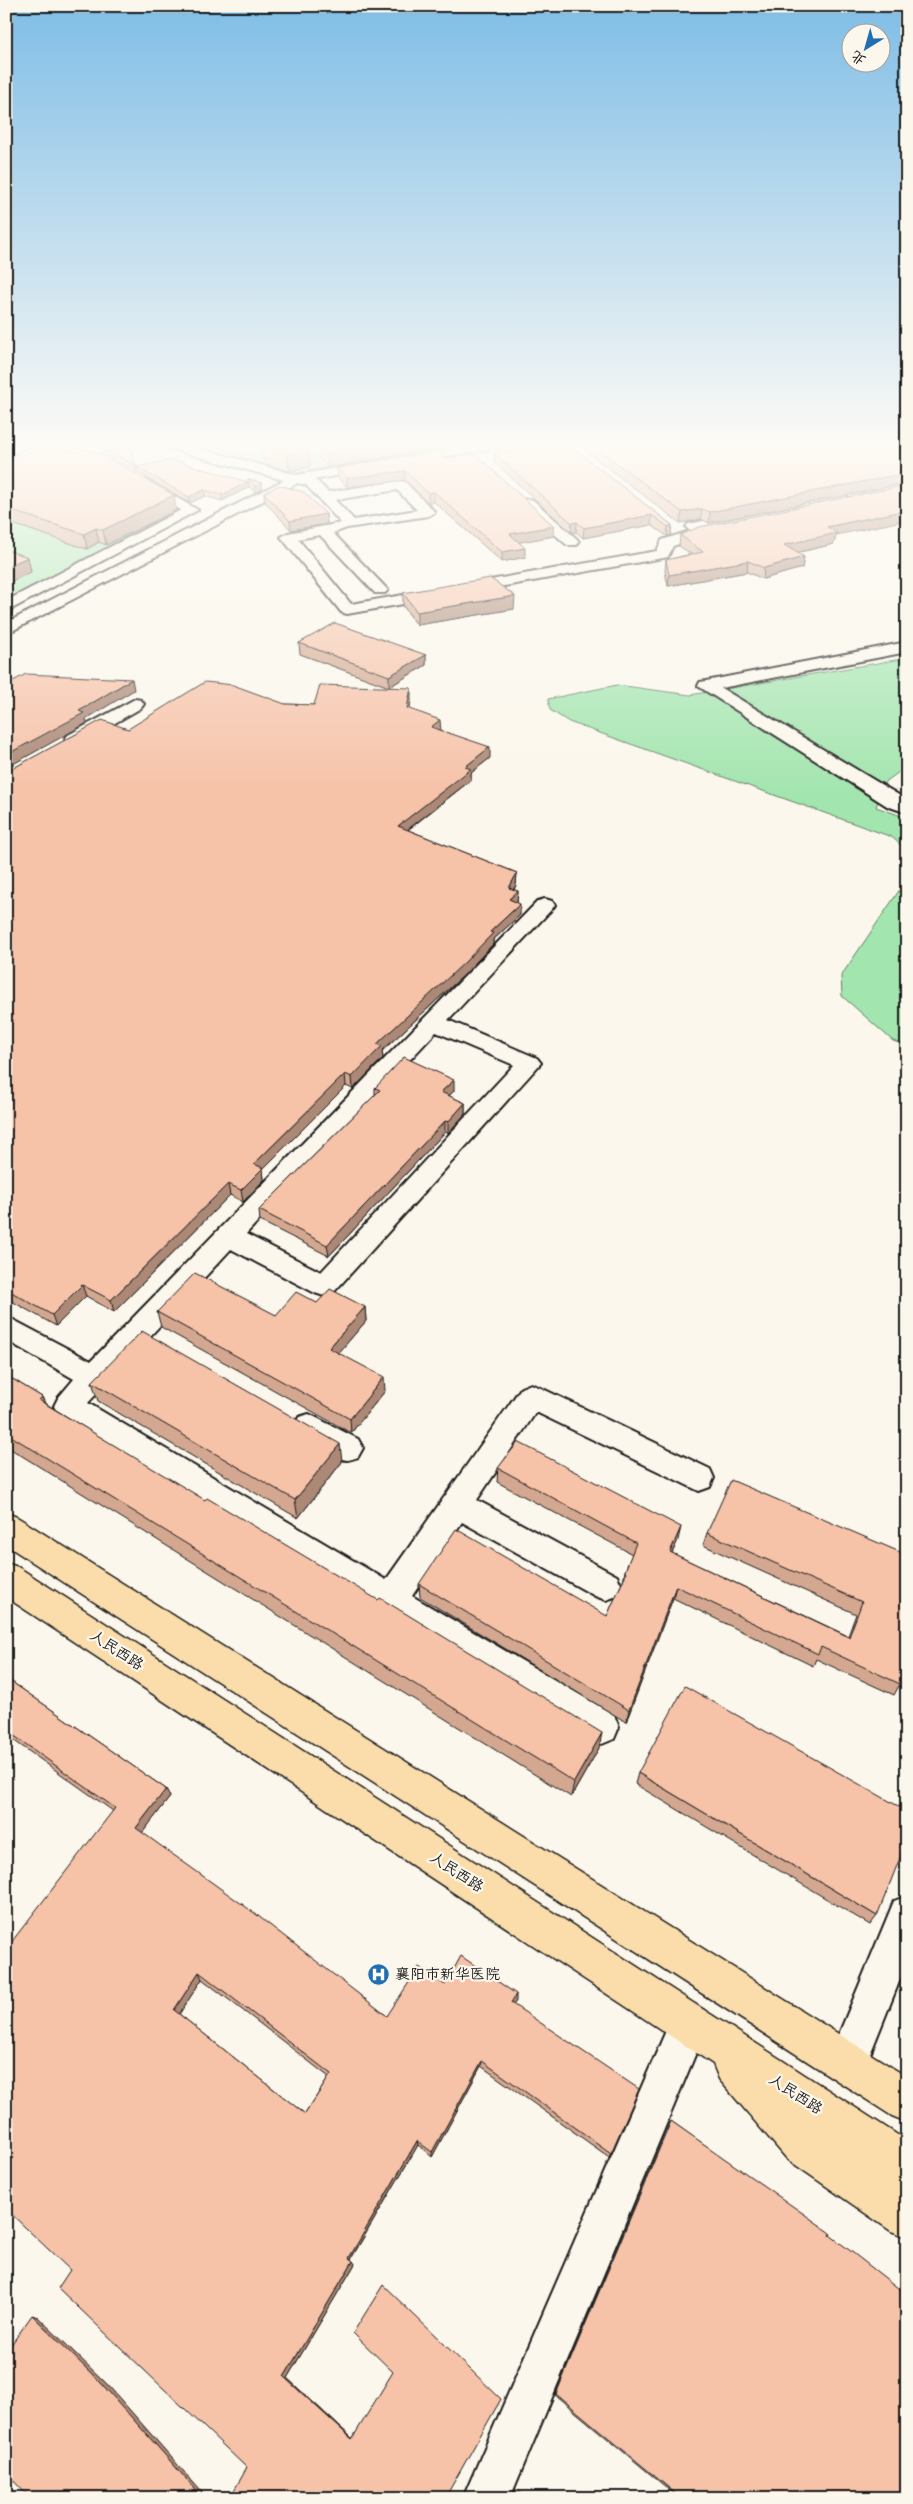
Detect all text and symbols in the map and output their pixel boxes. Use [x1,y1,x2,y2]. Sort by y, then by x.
north arrow [840,22,890,72]
text: 北 [847,47,869,70]
street label: 人民西路 [86,1625,148,1675]
street label: 人民西路 [426,1847,488,1897]
hospital icon: 襄阳市新华医院 [367,1962,391,1986]
place label: 襄阳市新华医院 [395,1964,500,1984]
street label: 人民西路 [765,2069,827,2119]

